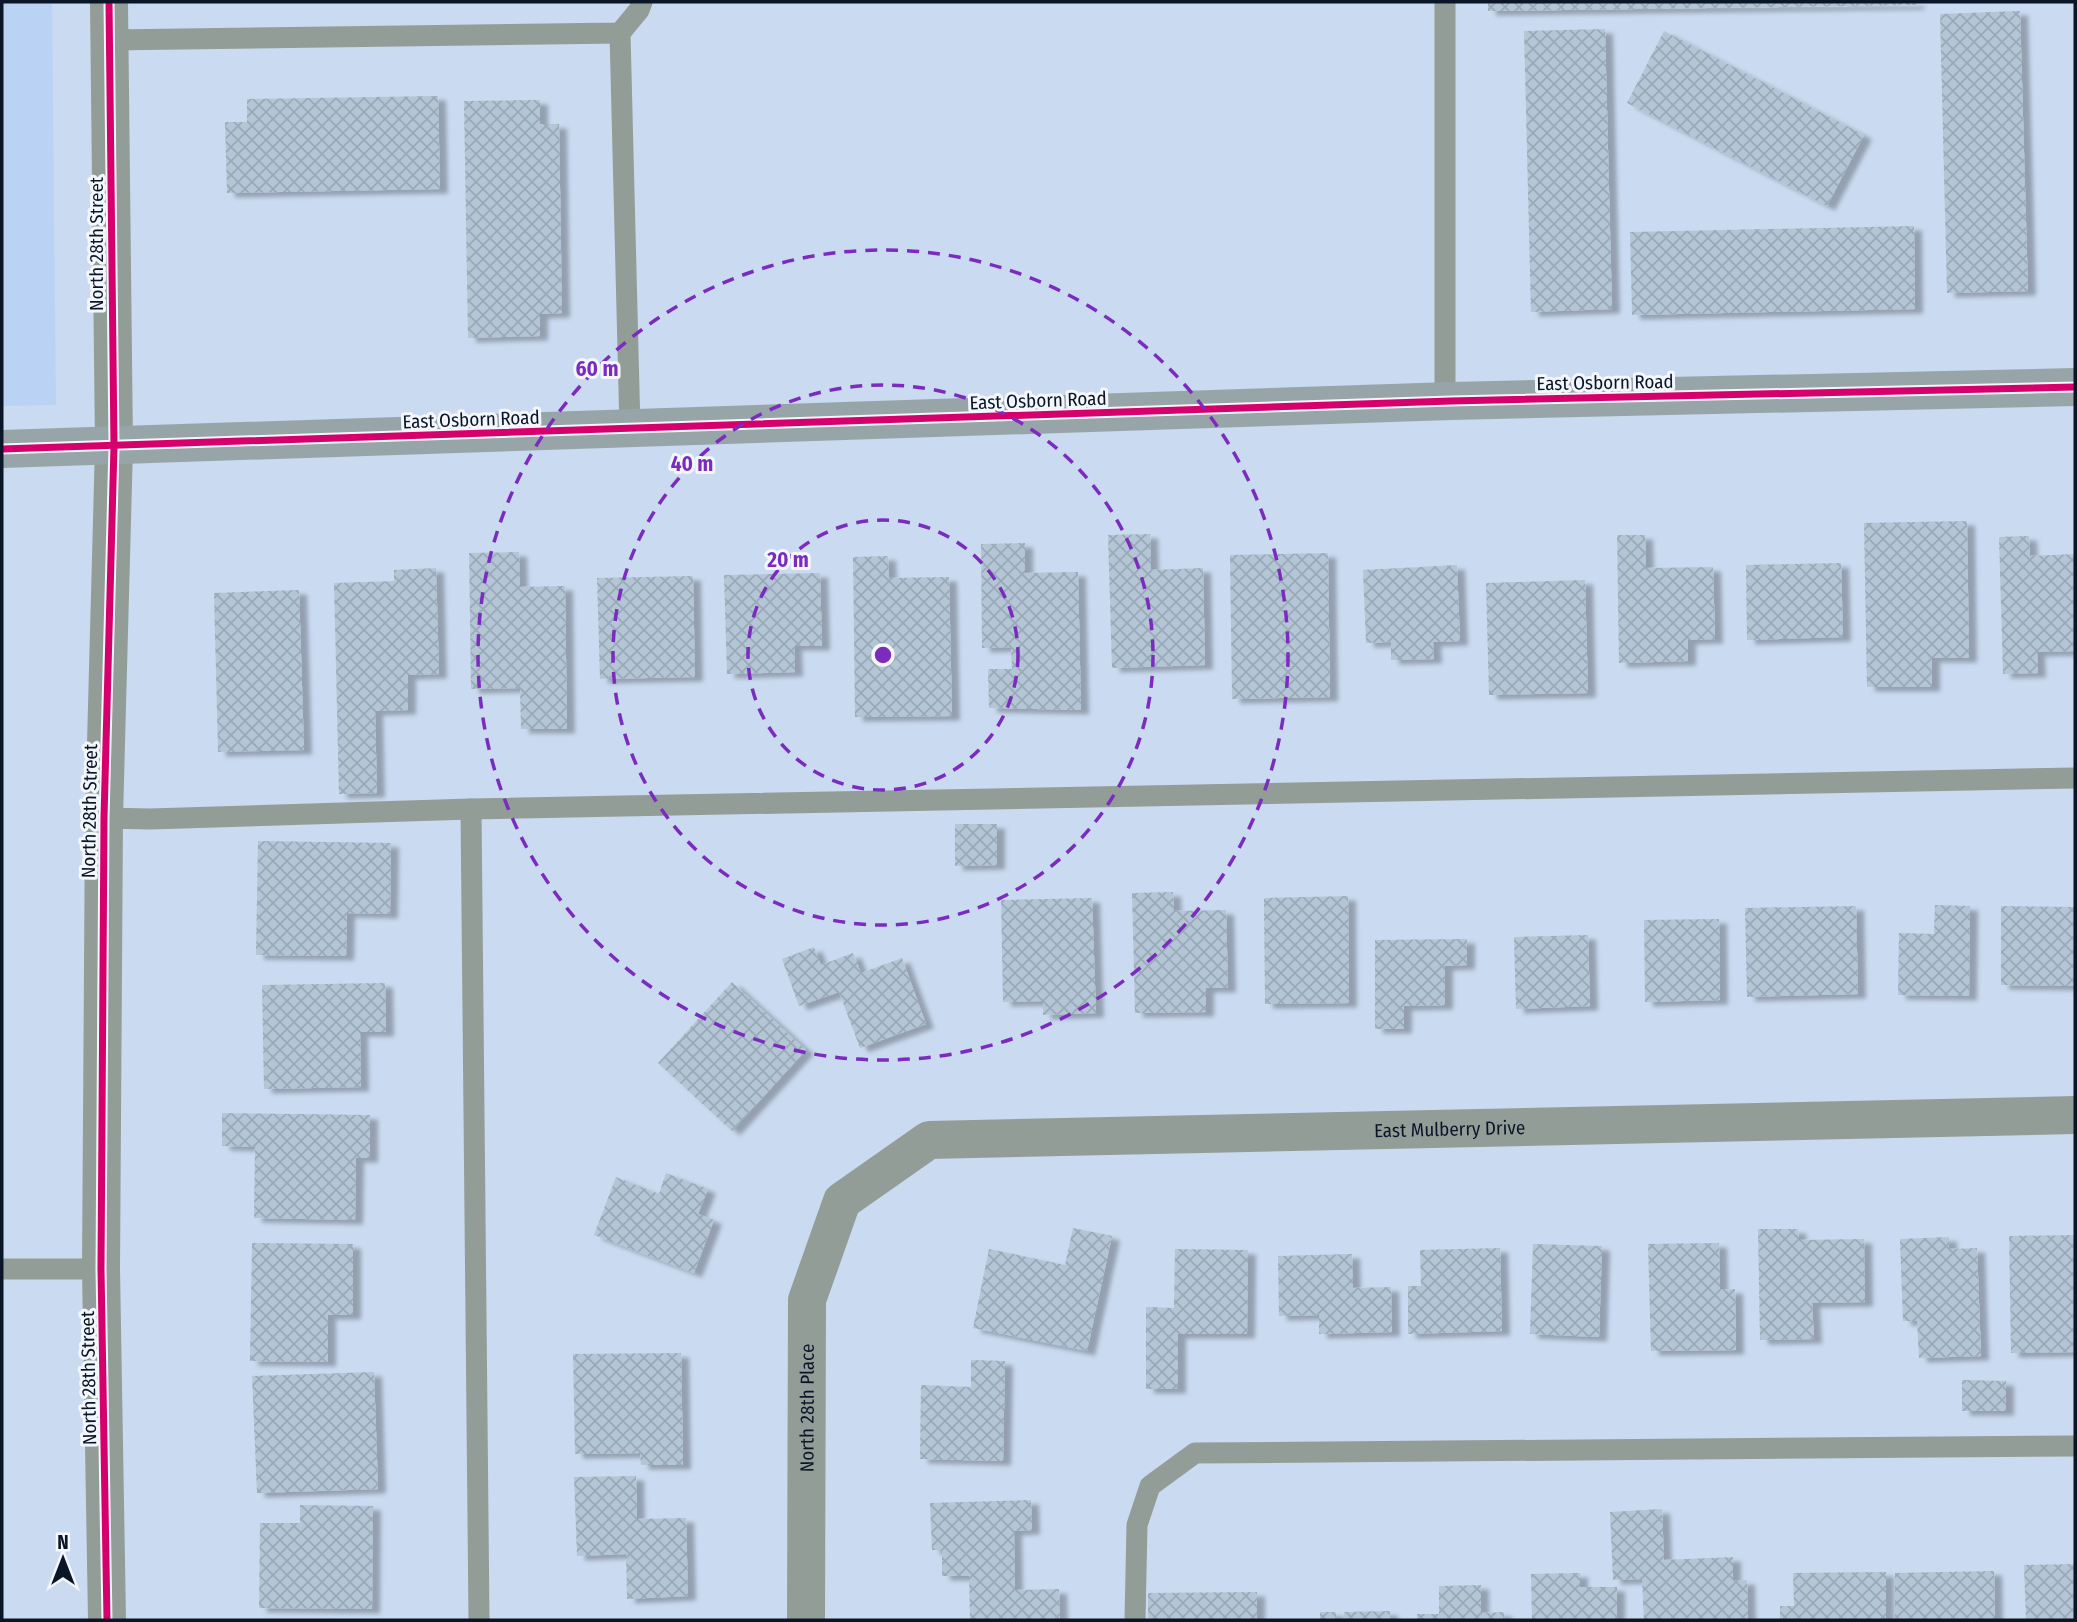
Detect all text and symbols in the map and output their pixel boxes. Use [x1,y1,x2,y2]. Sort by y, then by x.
street label: North 28th Street [85,176,108,311]
text: 60 m [576,356,618,382]
street label: East Osborn Road [1536,370,1674,395]
street label: East Osborn Road [969,387,1107,414]
street label: East Osborn Road [402,406,540,433]
text: 40 m [671,451,713,477]
text: 20 m [766,547,809,573]
centre of rings [871,643,895,667]
street label: North 28th Street [77,743,102,878]
street label: East Mulberry Drive [1374,1116,1525,1142]
street label: North 28th Street [76,1310,101,1445]
street label: North 28th Place [795,1344,819,1472]
north arrow [28,1524,98,1594]
text: N [57,1531,69,1554]

